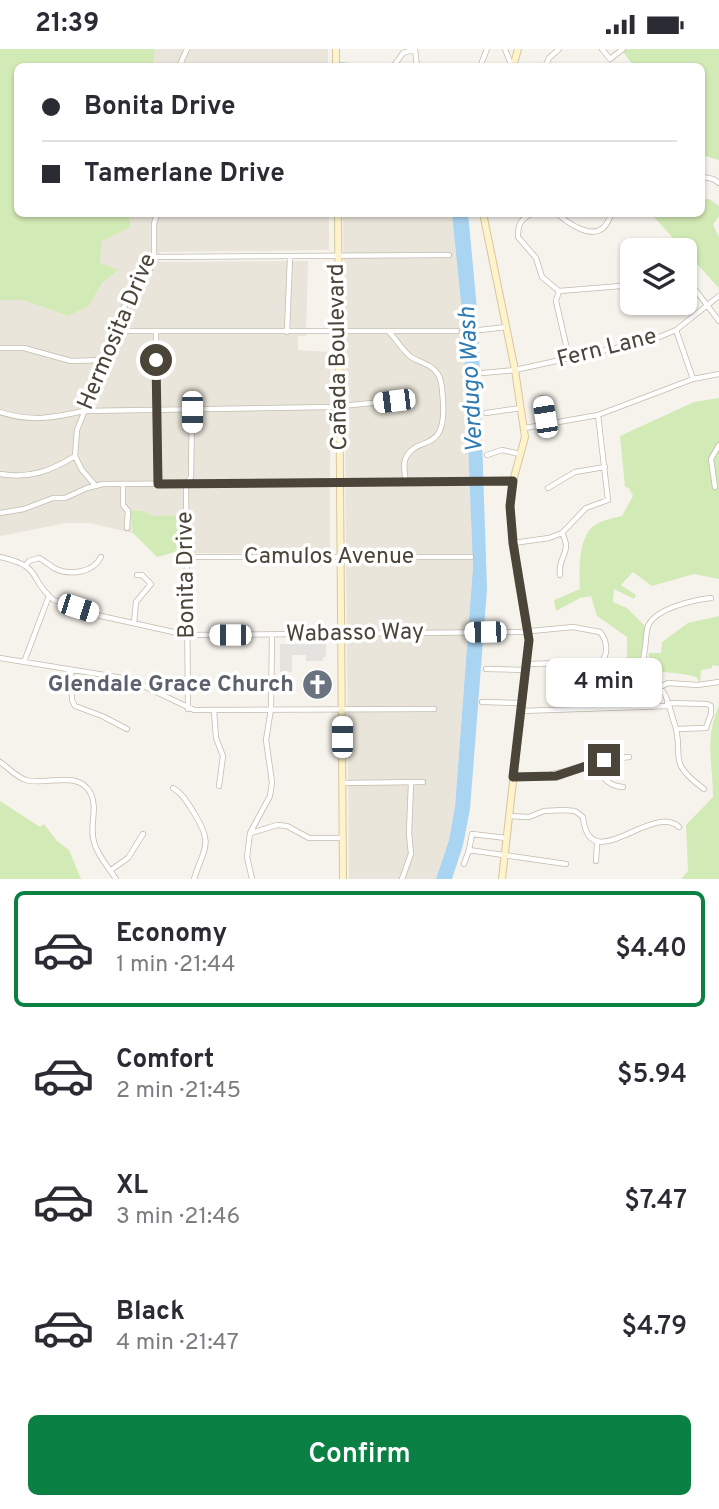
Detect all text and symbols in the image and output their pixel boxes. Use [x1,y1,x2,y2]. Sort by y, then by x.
text: 21:39 [35,8,99,41]
text: Bonita Drive [84,91,236,124]
text: Tamerlane Drive [84,158,285,191]
map controls [620,238,697,315]
button: layers [620,238,697,315]
street label: Hermosita Drive [72,249,164,415]
street label: Cañada Boulevard [323,263,355,451]
water label: Verdugo Wash [453,306,491,454]
street label: Fern Lane [554,323,660,375]
route start [140,344,172,376]
car [372,388,417,414]
car [182,391,203,433]
car [532,395,559,439]
street label: Bonita Drive [171,511,203,639]
street label: Camulos Avenue [244,543,414,572]
car [55,592,102,624]
street label: Wabasso Way [286,618,424,650]
car [464,621,507,643]
car [210,625,252,646]
callout: 4 min [546,659,662,707]
church icon: Glendale Grace Church [300,668,334,702]
text: 4 min [574,668,634,697]
place label: Glendale Grace Church [48,671,294,700]
car [332,716,353,758]
route end [588,744,620,776]
icon: car [32,918,95,981]
text: Economy [116,918,227,951]
text: $4.40 [615,933,687,966]
text: 1 min · 21:44 [116,951,235,980]
icon: car [32,1044,95,1107]
text: Comfort [116,1044,214,1077]
text: $5.94 [617,1059,687,1092]
text: 2 min · 21:45 [116,1077,241,1106]
icon: car [32,1170,95,1233]
text: XL [116,1170,148,1203]
text: $7.47 [624,1185,687,1218]
text: 3 min · 21:46 [116,1203,240,1232]
icon: car [32,1296,95,1359]
text: Black [116,1296,185,1329]
text: $4.79 [622,1311,687,1344]
text: 4 min · 21:47 [116,1329,239,1358]
button: Confirm [28,1415,691,1495]

